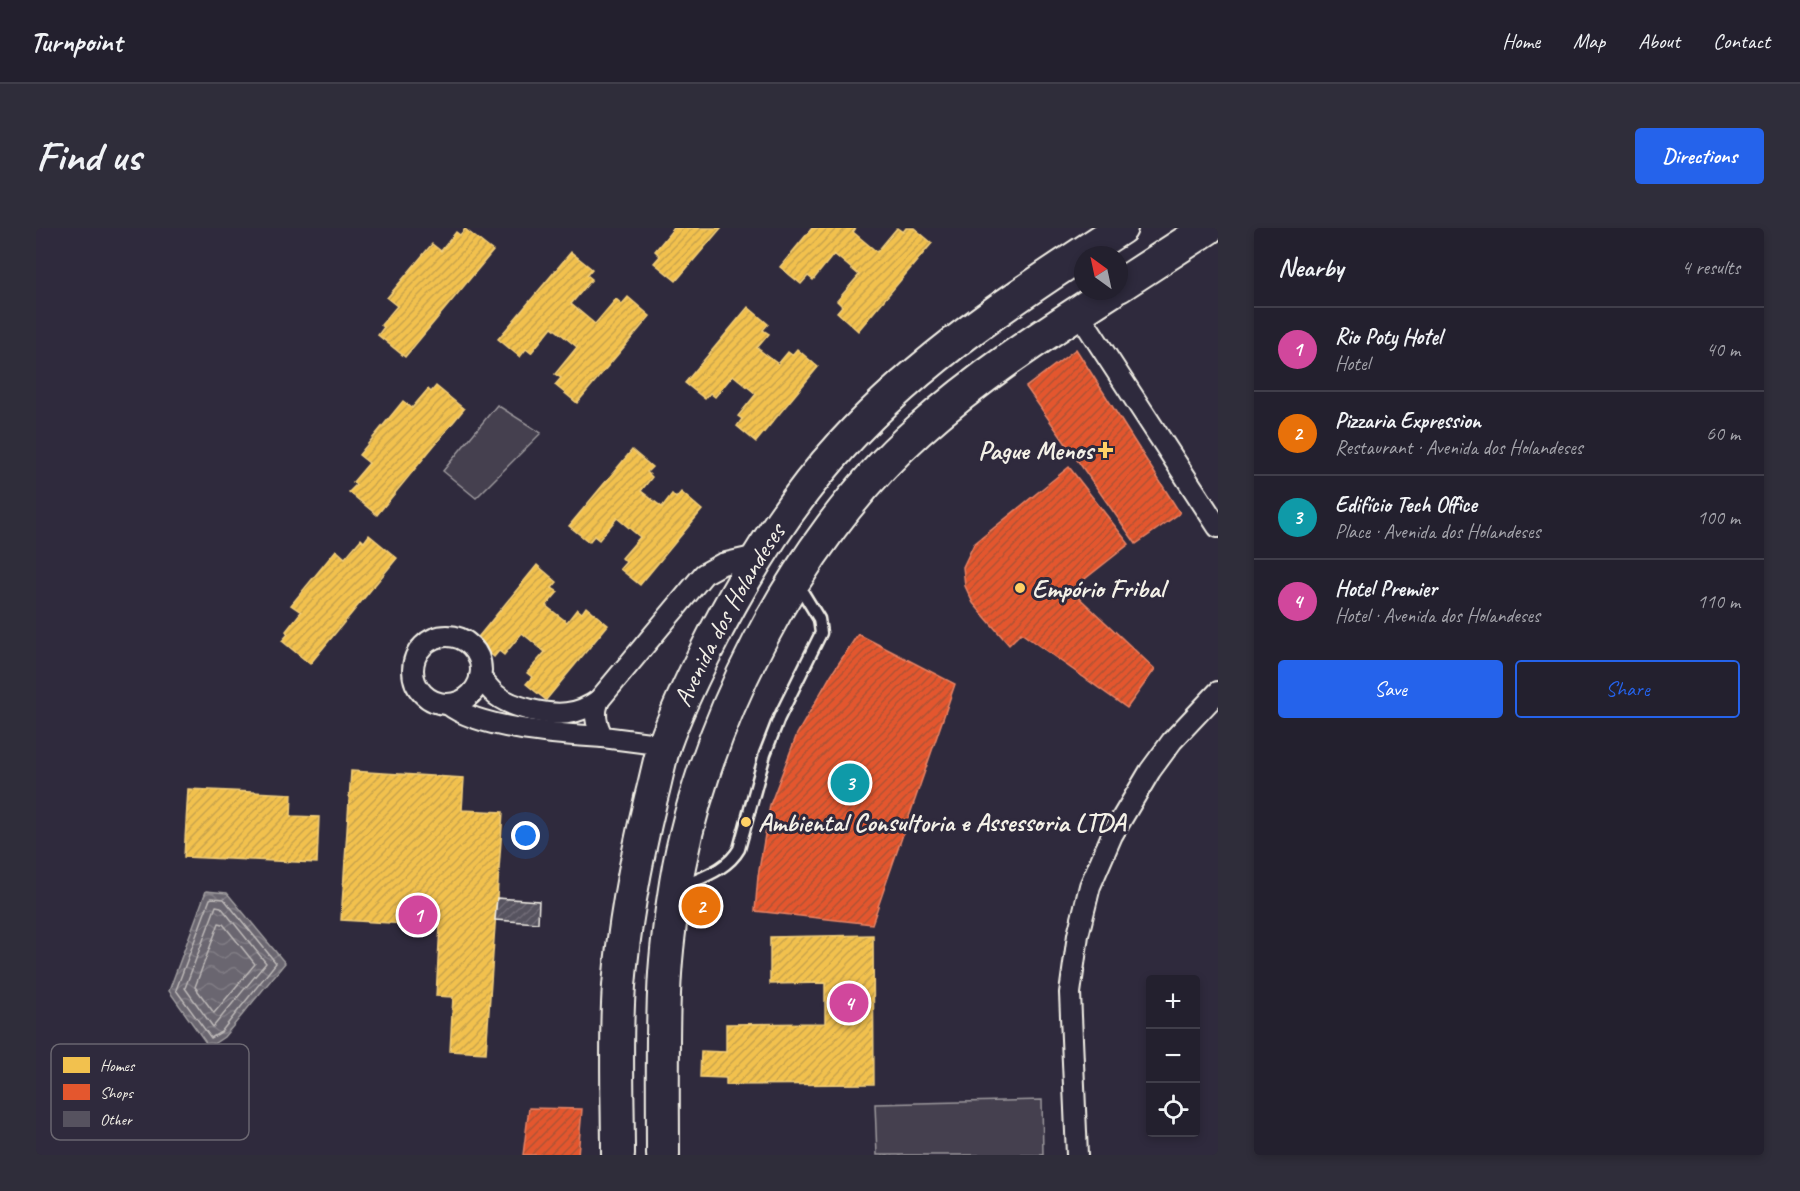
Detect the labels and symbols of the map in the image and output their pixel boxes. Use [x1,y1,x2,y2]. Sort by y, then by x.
north arrow [1074,246,1128,300]
place label: Pague Menos [978,434,1096,467]
marker: Pague Menos [1098,443,1112,457]
street label: Avenida dos Holandeses [665,515,793,711]
place label: Empório Fribal [1032,572,1170,605]
marker: Empório Fribal [1013,581,1027,595]
pin: 3 [830,760,870,806]
place label: Ambiental Consultoria e Assessoria LTDA [758,806,1127,839]
marker: Ambiental Consultoria e Assessoria LTDA [739,815,753,829]
your location [511,821,540,850]
pin: 2 [682,884,720,928]
pin: 1 [398,892,437,938]
pin: 4 [830,980,868,1026]
legend [51,1044,249,1140]
text: Homes [100,1056,136,1076]
text: Shops [100,1083,134,1103]
text: Other [100,1110,133,1130]

